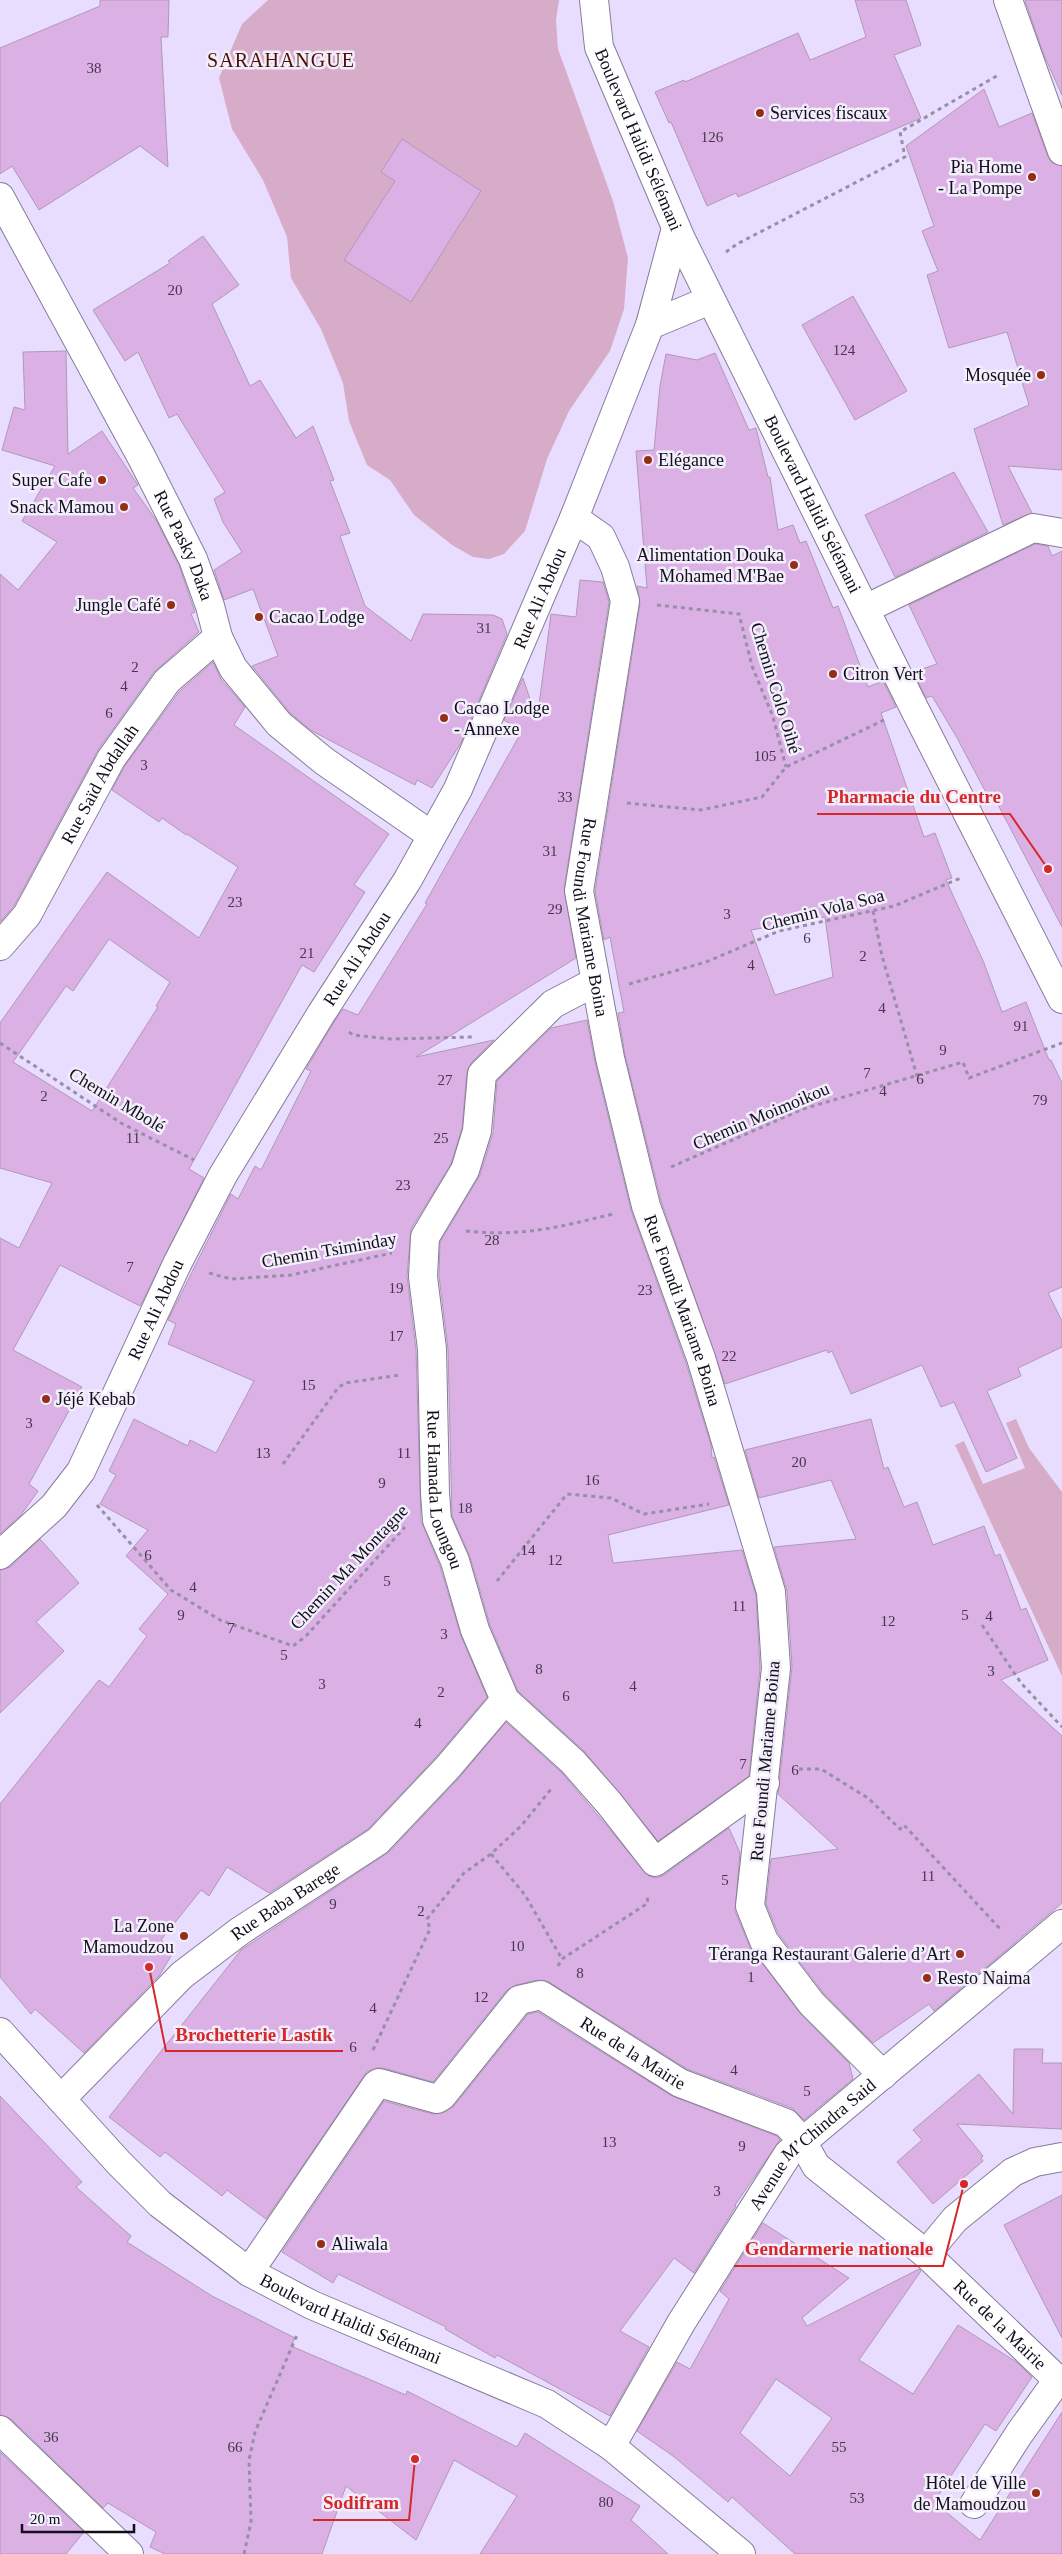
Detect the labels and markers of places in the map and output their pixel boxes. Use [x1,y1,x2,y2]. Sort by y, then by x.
place label: Services fiscaux [770,103,887,123]
marker: Services fiscaux [754,107,766,119]
place label: Pia Home - La Pompe [938,157,1022,198]
marker: Pia Home - La Pompe [1026,171,1038,183]
place label: Mosquée [965,365,1031,385]
marker: Mosquée [1035,369,1047,381]
place label: Elégance [658,450,724,470]
marker: Elégance [642,454,654,466]
place label: Super Cafe [12,470,92,490]
marker: Super Cafe [96,474,108,486]
place label: Snack Mamou [10,497,114,517]
marker: Snack Mamou [118,501,130,513]
place label: Alimentation Douka Mohamed M'Bae [637,545,784,586]
marker: Alimentation Douka Mohamed M'Bae [788,559,800,571]
place label: Jungle Café [76,595,161,615]
marker: Jungle Café [165,599,177,611]
place label: Cacao Lodge [269,607,364,627]
marker: Cacao Lodge [253,611,265,623]
place label: Citron Vert [843,664,923,684]
marker: Citron Vert [827,668,839,680]
place label: Cacao Lodge - Annexe [454,698,549,739]
marker: Cacao Lodge - Annexe [438,712,450,724]
callout: Pharmacie du Centre [817,780,1010,814]
place label: Jéjé Kebab [56,1389,135,1409]
marker: Jéjé Kebab [40,1393,52,1405]
place label: La Zone Mamoudzou [83,1916,174,1957]
marker: La Zone Mamoudzou [178,1930,190,1942]
place label: Téranga Restaurant Galerie d’Art [709,1944,950,1964]
marker: Téranga Restaurant Galerie d’Art [954,1948,966,1960]
place label: Resto Naima [937,1968,1030,1988]
marker: Resto Naima [921,1972,933,1984]
callout: Brochetterie Lastik [166,2017,343,2051]
callout: Gendarmerie nationale [734,2232,943,2266]
place label: Aliwala [331,2234,388,2254]
marker: Aliwala [315,2238,327,2250]
place label: Hôtel de Ville de Mamoudzou [914,2473,1026,2514]
callout: Sodifram [313,2486,409,2520]
marker: Hôtel de Ville de Mamoudzou [1030,2487,1042,2499]

